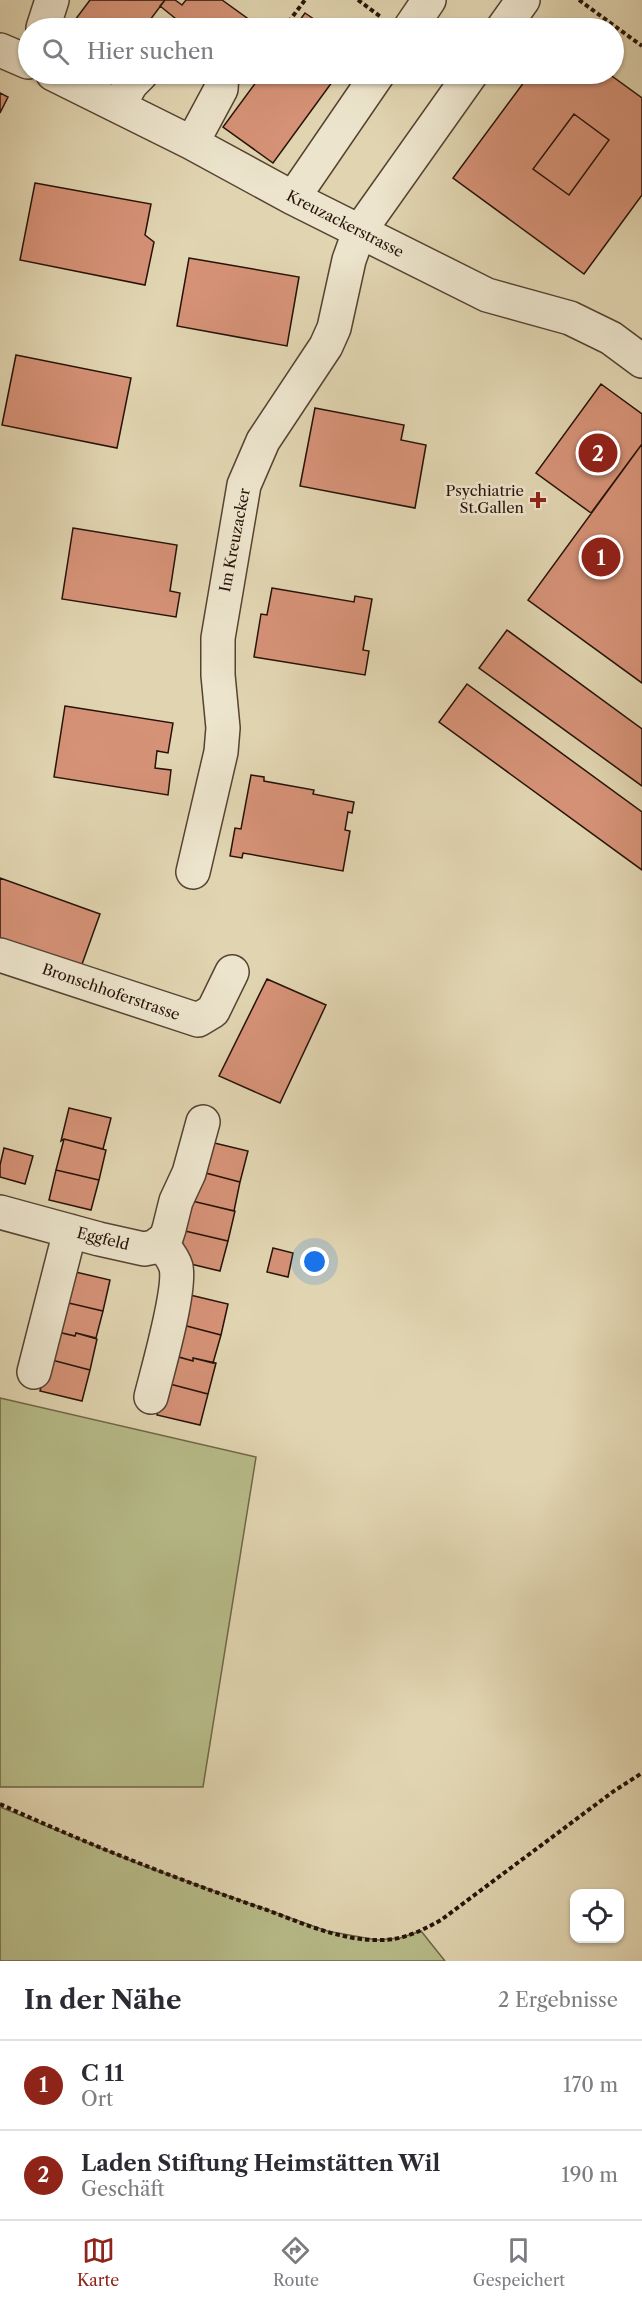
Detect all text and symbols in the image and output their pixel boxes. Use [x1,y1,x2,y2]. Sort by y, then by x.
search box [18,18,624,84]
icon: search [39,35,72,68]
text: Hier suchen [87,38,214,65]
street label: Kreuzackerstrasse [283,186,407,261]
pin: 2 [578,430,618,476]
place label: Psychiatrie St.Gallen [445,481,525,517]
street label: Im Kreuzacker [215,486,254,593]
marker: Psychiatrie St.Gallen [529,491,547,509]
pin: 1 [582,534,620,580]
street label: Bronschhoferstrasse [40,959,183,1024]
street label: Eggfeld [75,1223,131,1254]
your location [300,1247,329,1276]
map controls [570,1889,624,1943]
button: locate [570,1889,624,1943]
text: In der Nähe [24,1984,181,2016]
text: 2 Ergebnisse [498,1988,618,2012]
text: C 11 [81,2060,124,2087]
text: 1 [39,2073,48,2097]
text: 170 m [563,2073,618,2097]
text: Ort [81,2087,113,2111]
text: Laden Stiftung Heimstätten Wil [81,2150,440,2177]
text: 2 [38,2163,49,2187]
text: 190 m [561,2163,618,2187]
text: Geschäft [81,2177,164,2201]
tab: Karte [77,2234,119,2290]
tab: Route [273,2234,319,2290]
tab: Gespeichert [473,2234,565,2290]

